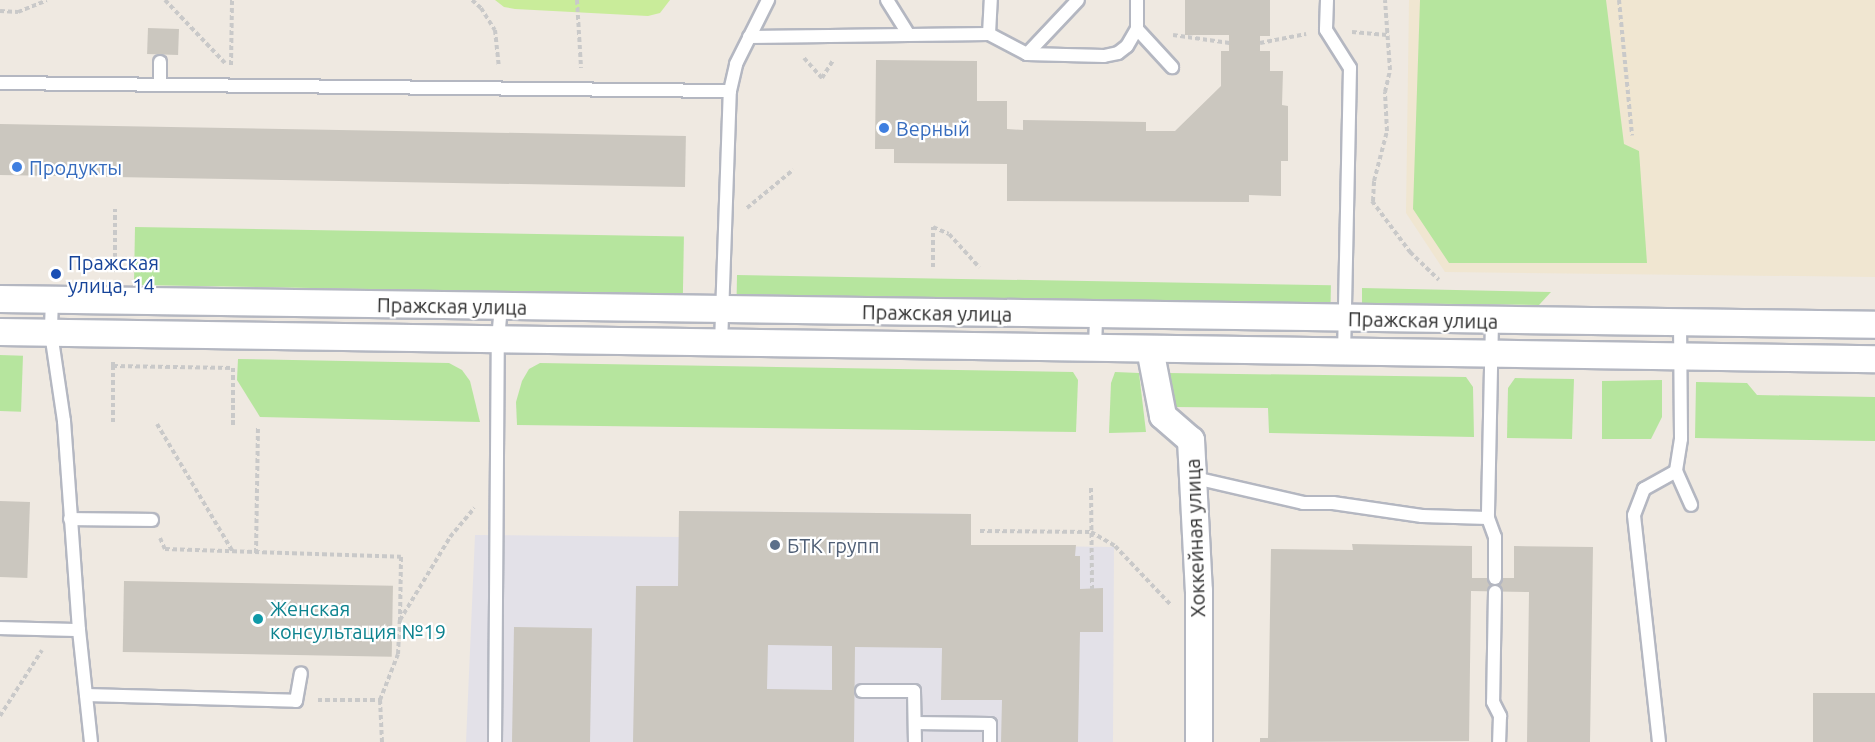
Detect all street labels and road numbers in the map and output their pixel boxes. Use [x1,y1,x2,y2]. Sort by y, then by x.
street label: Пражская улица [377,293,527,319]
street label: Пражская улица [862,300,1012,326]
street label: Пражская улица [1348,307,1498,333]
street label: Хоккейная улица [1180,458,1210,618]

